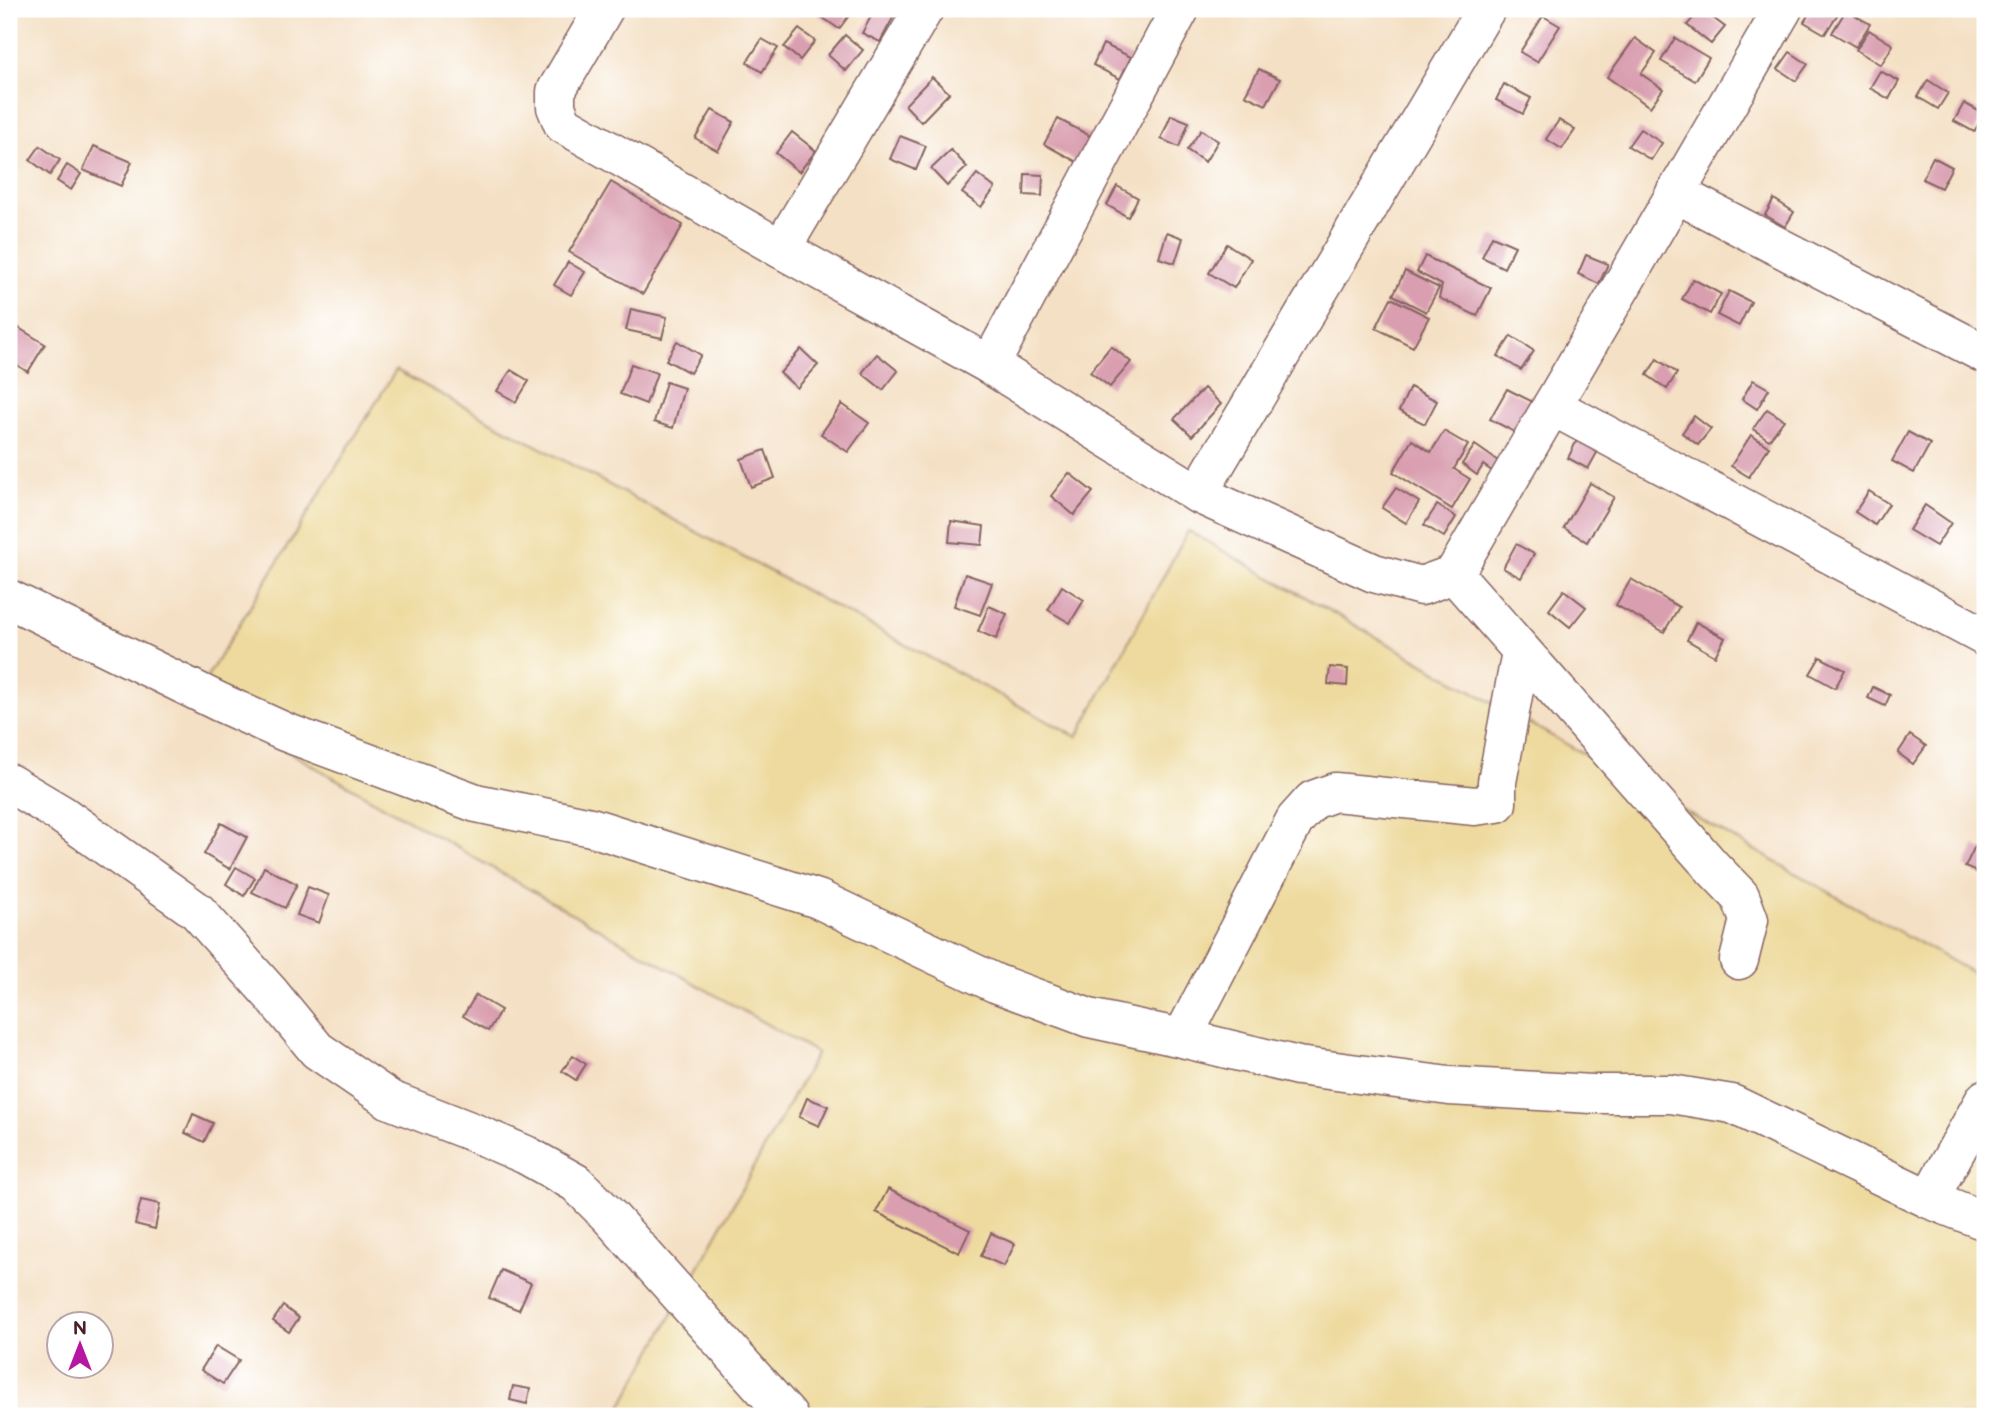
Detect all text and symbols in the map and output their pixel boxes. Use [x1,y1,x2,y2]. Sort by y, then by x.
north arrow [46,1310,116,1380]
text: N [73,1318,87,1341]

